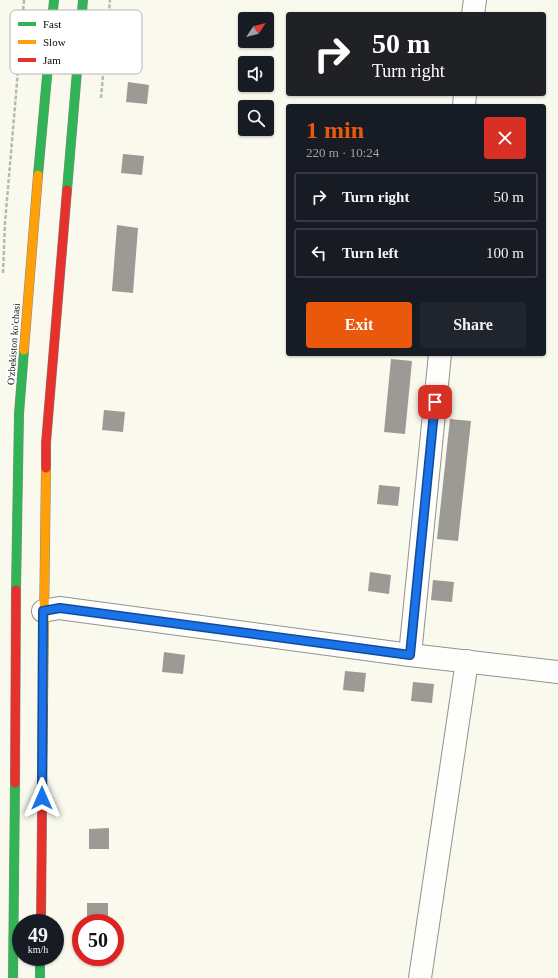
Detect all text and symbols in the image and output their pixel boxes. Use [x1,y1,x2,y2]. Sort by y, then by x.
legend [10,10,142,74]
north arrow [238,12,274,48]
map controls [238,12,274,136]
text: Fast [43,18,61,30]
icon: right [306,28,358,80]
text: 50 m [372,28,430,59]
text: Slow [43,36,66,48]
text: Jam [43,54,61,66]
button: sound [238,56,274,92]
text: Turn right [372,61,445,81]
button: search [238,100,274,136]
text: 1 min [306,117,364,143]
button: close [484,117,526,159]
text: 220 m · 10:24 [306,145,379,160]
icon: right [308,186,330,208]
text: Turn right [342,189,409,205]
text: 50 m [494,189,524,205]
icon: left [308,242,330,264]
text: Turn left [342,245,399,261]
text: 100 m [486,245,524,261]
street label: O'zbekiston ko'chasi [5,302,22,385]
button: Exit [306,302,412,348]
button: Share [420,302,526,348]
pin [418,385,452,419]
icon: arrive [424,391,446,413]
position arrow [21,777,63,819]
speed limit sign: 50 [72,914,124,966]
text: 49 [28,924,48,946]
text: km/h [28,944,48,955]

